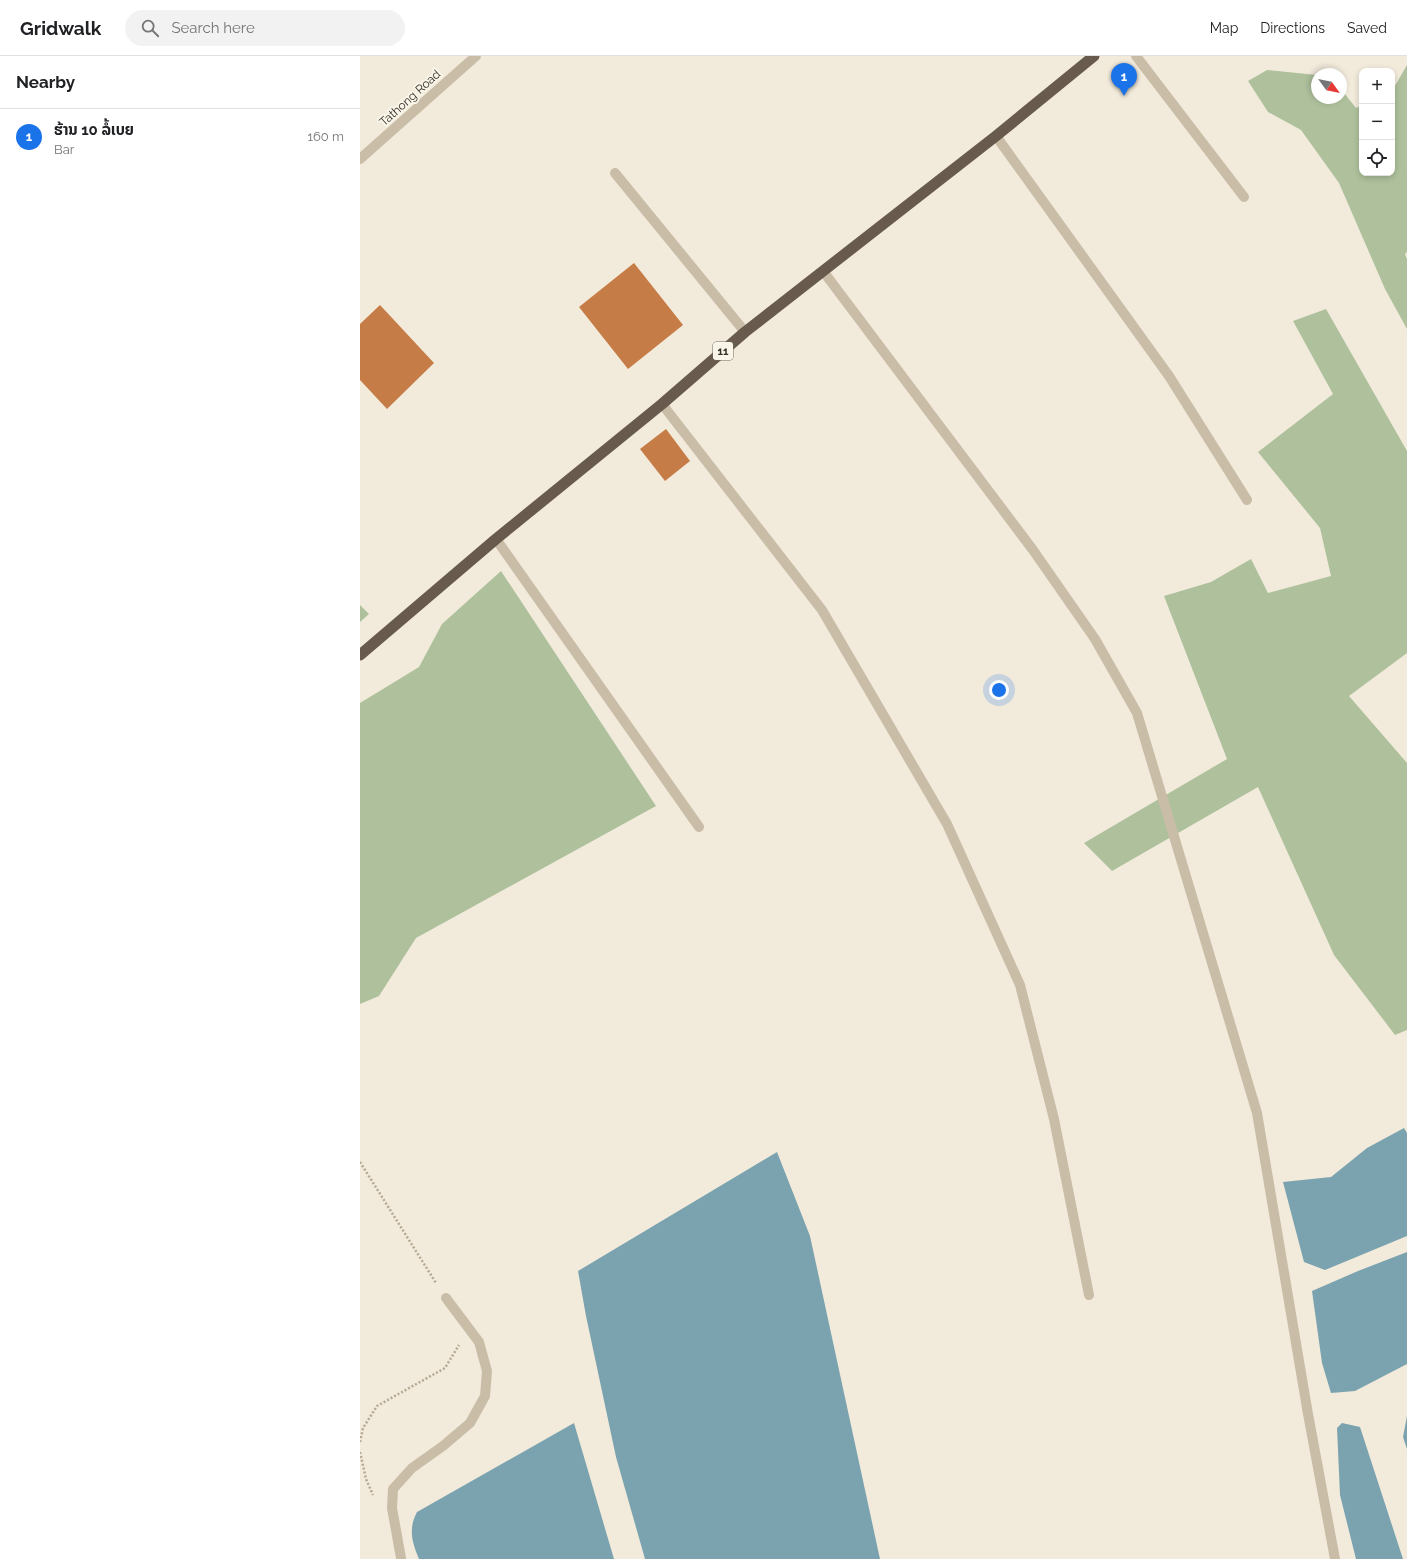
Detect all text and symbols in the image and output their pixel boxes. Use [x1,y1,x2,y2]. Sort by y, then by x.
search box [125,10,405,46]
text: Gridwalk [20,17,101,39]
icon: search [139,17,161,39]
text: Search here [171,19,255,37]
text: Map [1210,20,1238,36]
text: Directions [1260,20,1325,36]
text: Saved [1347,20,1387,36]
pin: 1 [1111,63,1137,96]
street label: Tathong Road [377,67,443,129]
north arrow [1311,68,1347,104]
map controls [1359,68,1395,176]
button: + [1359,68,1395,104]
text: Nearby [16,72,75,92]
button: − [1359,104,1395,140]
text: ຮ້ານ 10 ລໍ້ເບຍ [54,121,134,139]
text: 1 [26,129,32,144]
text: 160 m [307,129,344,144]
button: locate [1359,140,1395,176]
text: Bar [54,142,74,157]
road number: 11 [713,342,733,360]
your location [989,680,1009,700]

